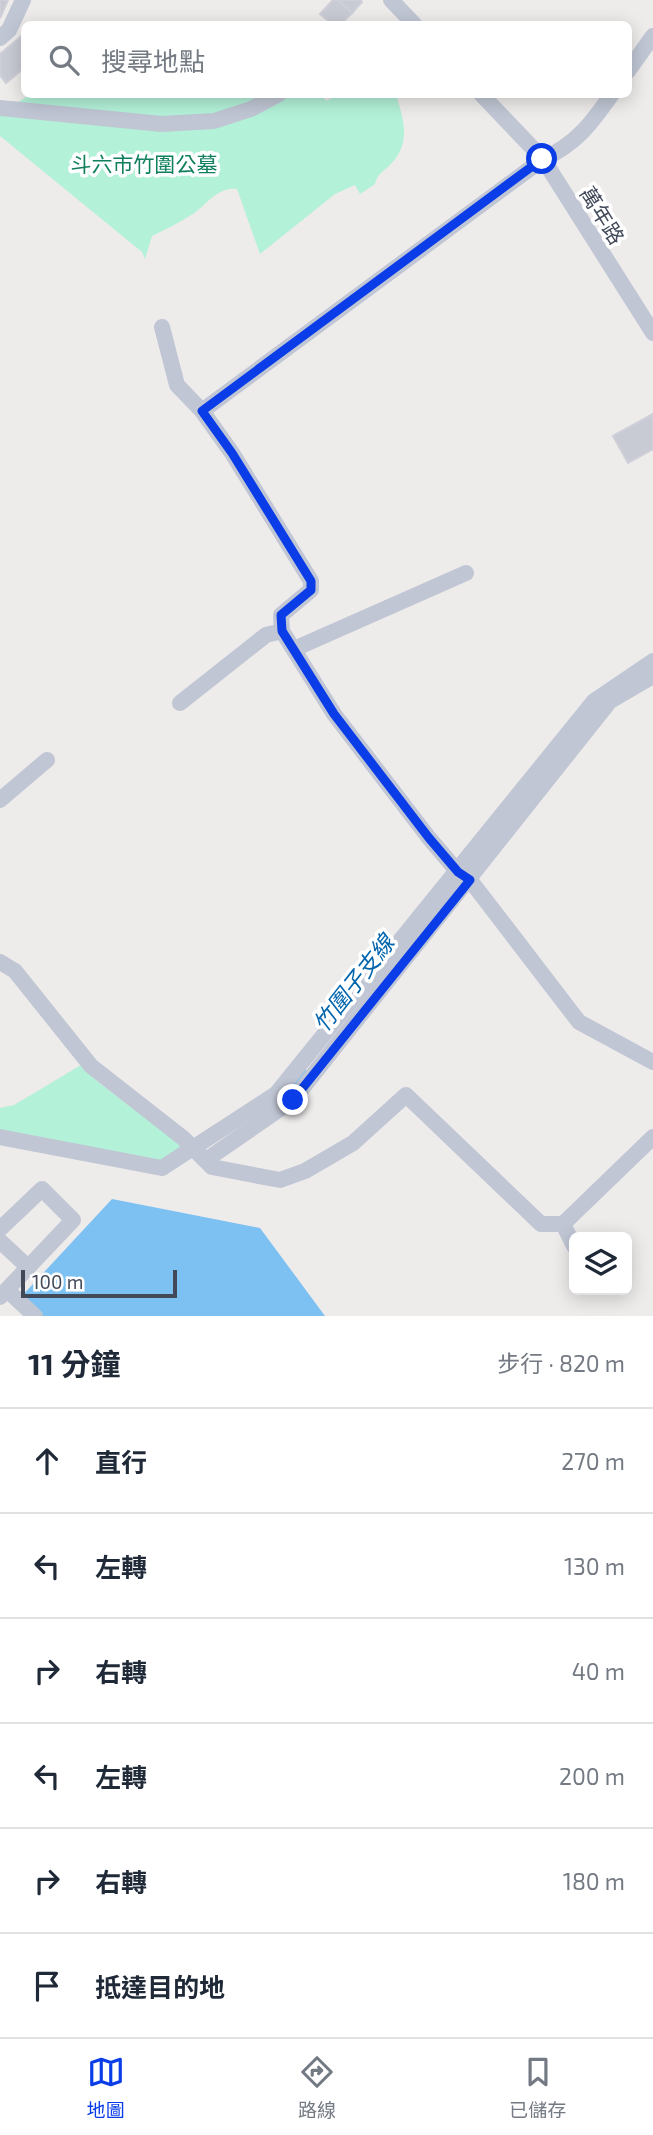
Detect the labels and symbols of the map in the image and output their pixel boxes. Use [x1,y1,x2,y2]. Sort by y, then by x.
route start [526,143,557,174]
park label: 斗六市竹圍公墓 [71,151,218,176]
street label: 萬年路 [576,182,630,248]
water label: 竹圍子支線 [307,927,401,1037]
route end [277,1084,308,1115]
scale bar [21,1267,177,1299]

